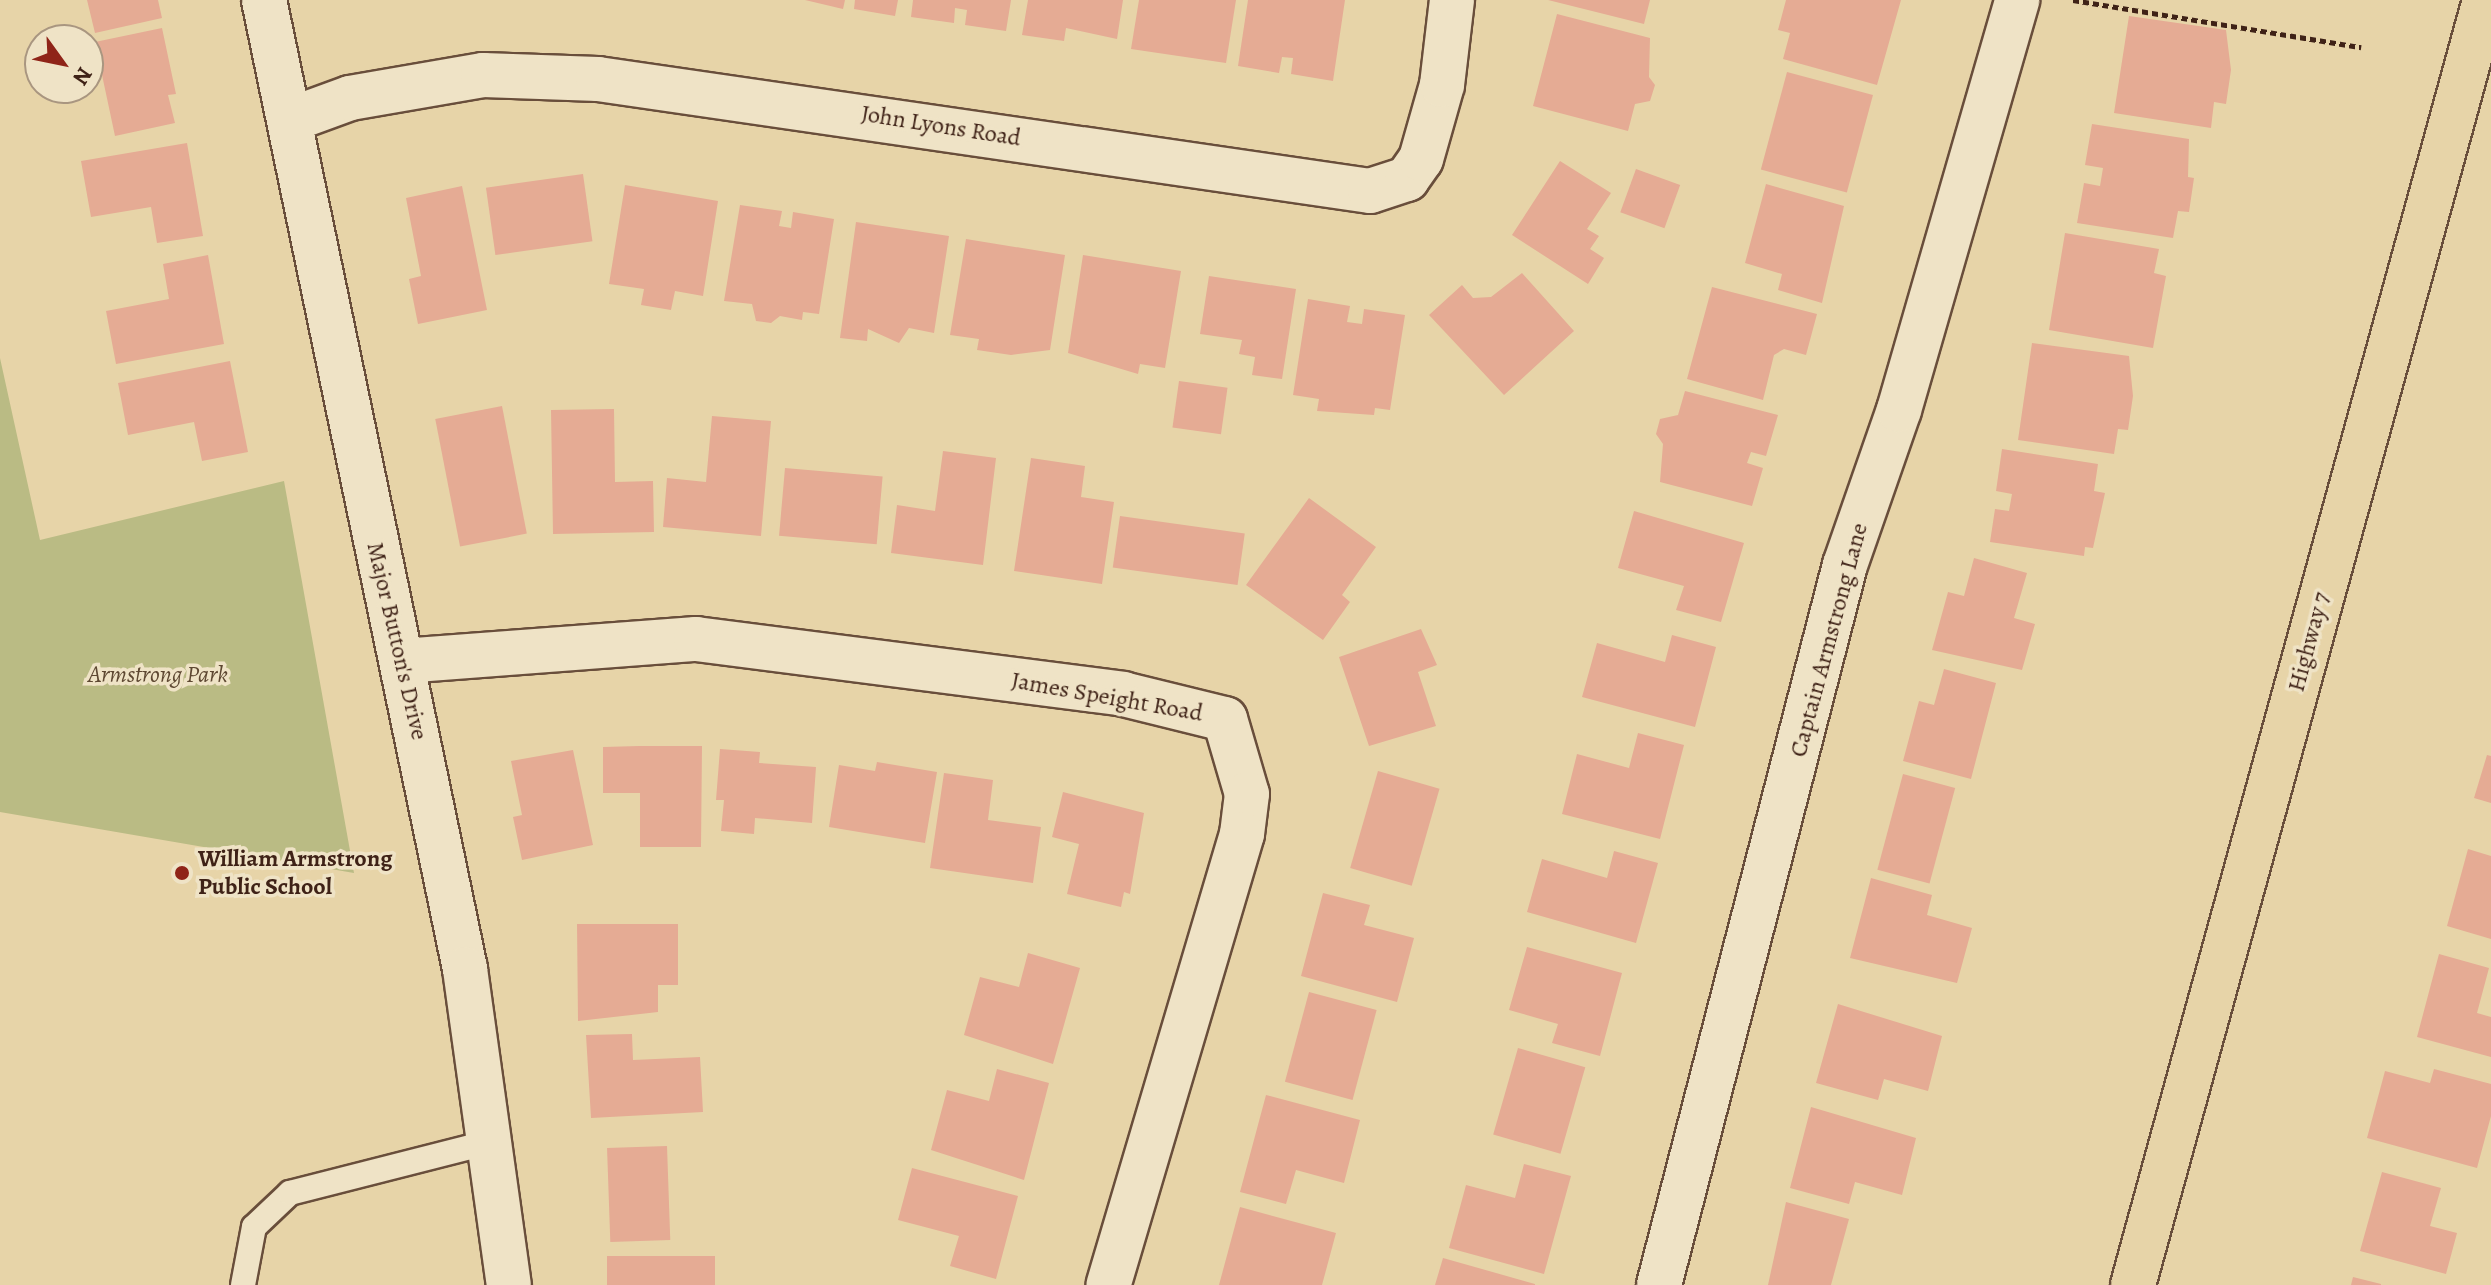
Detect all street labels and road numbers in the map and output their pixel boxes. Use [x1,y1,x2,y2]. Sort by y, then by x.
street label: John Lyons Road [859,99,1023,153]
street label: Captain Armstrong Lane [1784,520,1874,760]
street label: Major Button's Drive [360,539,434,743]
street label: Highway 7 [2282,589,2336,695]
street label: James Speight Road [1009,666,1205,728]

